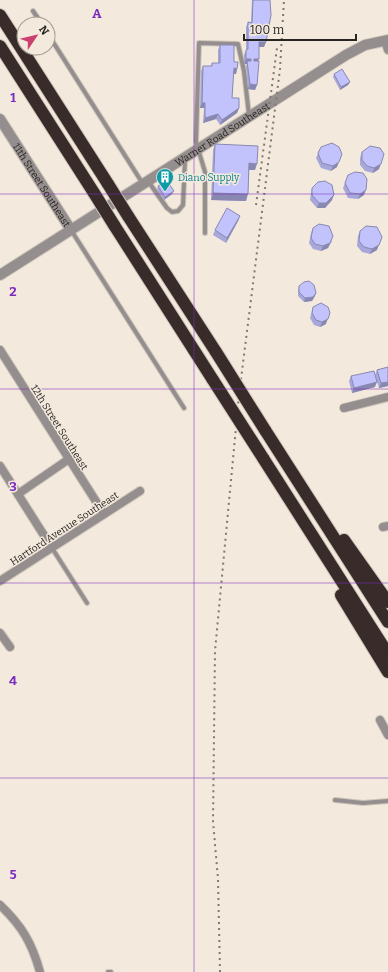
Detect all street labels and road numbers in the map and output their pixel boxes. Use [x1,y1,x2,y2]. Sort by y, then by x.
street label: Warner Road Southeast [173,100,272,169]
street label: 11th Street Southeast [10,141,73,230]
street label: 12th Street Southeast [28,383,91,473]
street label: Hartford Avenue Southeast [8,489,121,568]

